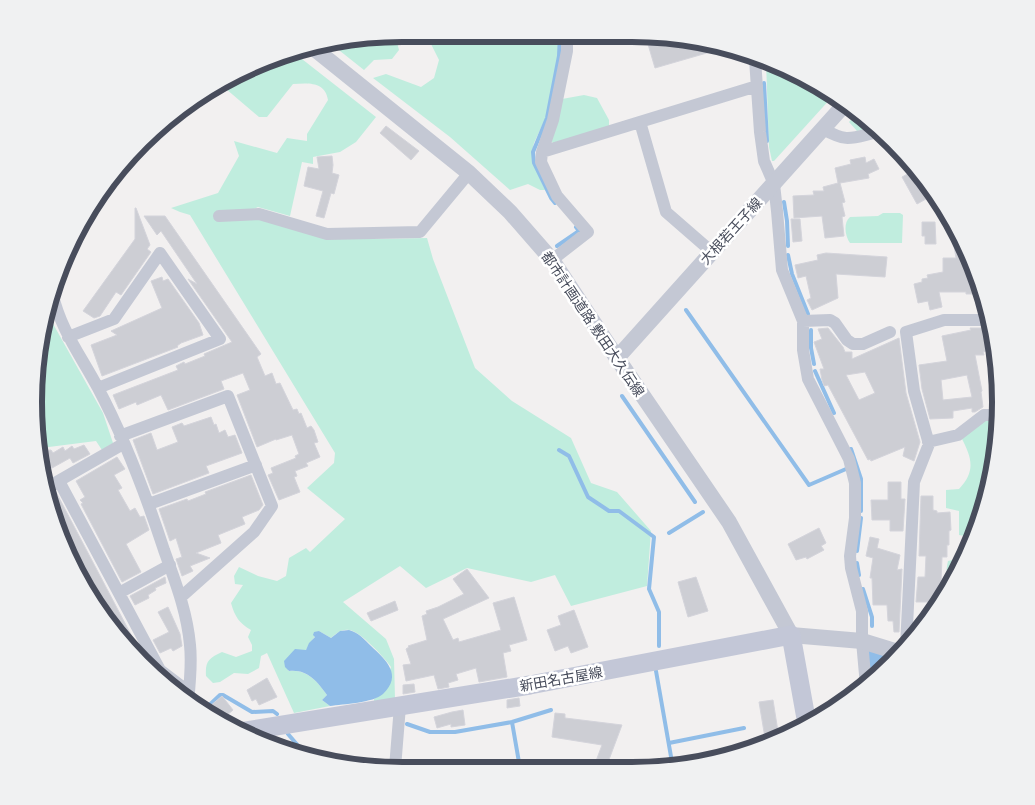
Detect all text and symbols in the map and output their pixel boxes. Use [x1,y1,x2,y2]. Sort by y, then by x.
street label: 大根若王子線 [696,194,766,268]
street label: 都市計画道路 敷田大久伝線 [538,248,648,400]
street label: 新田名古屋線 [518,663,604,695]

